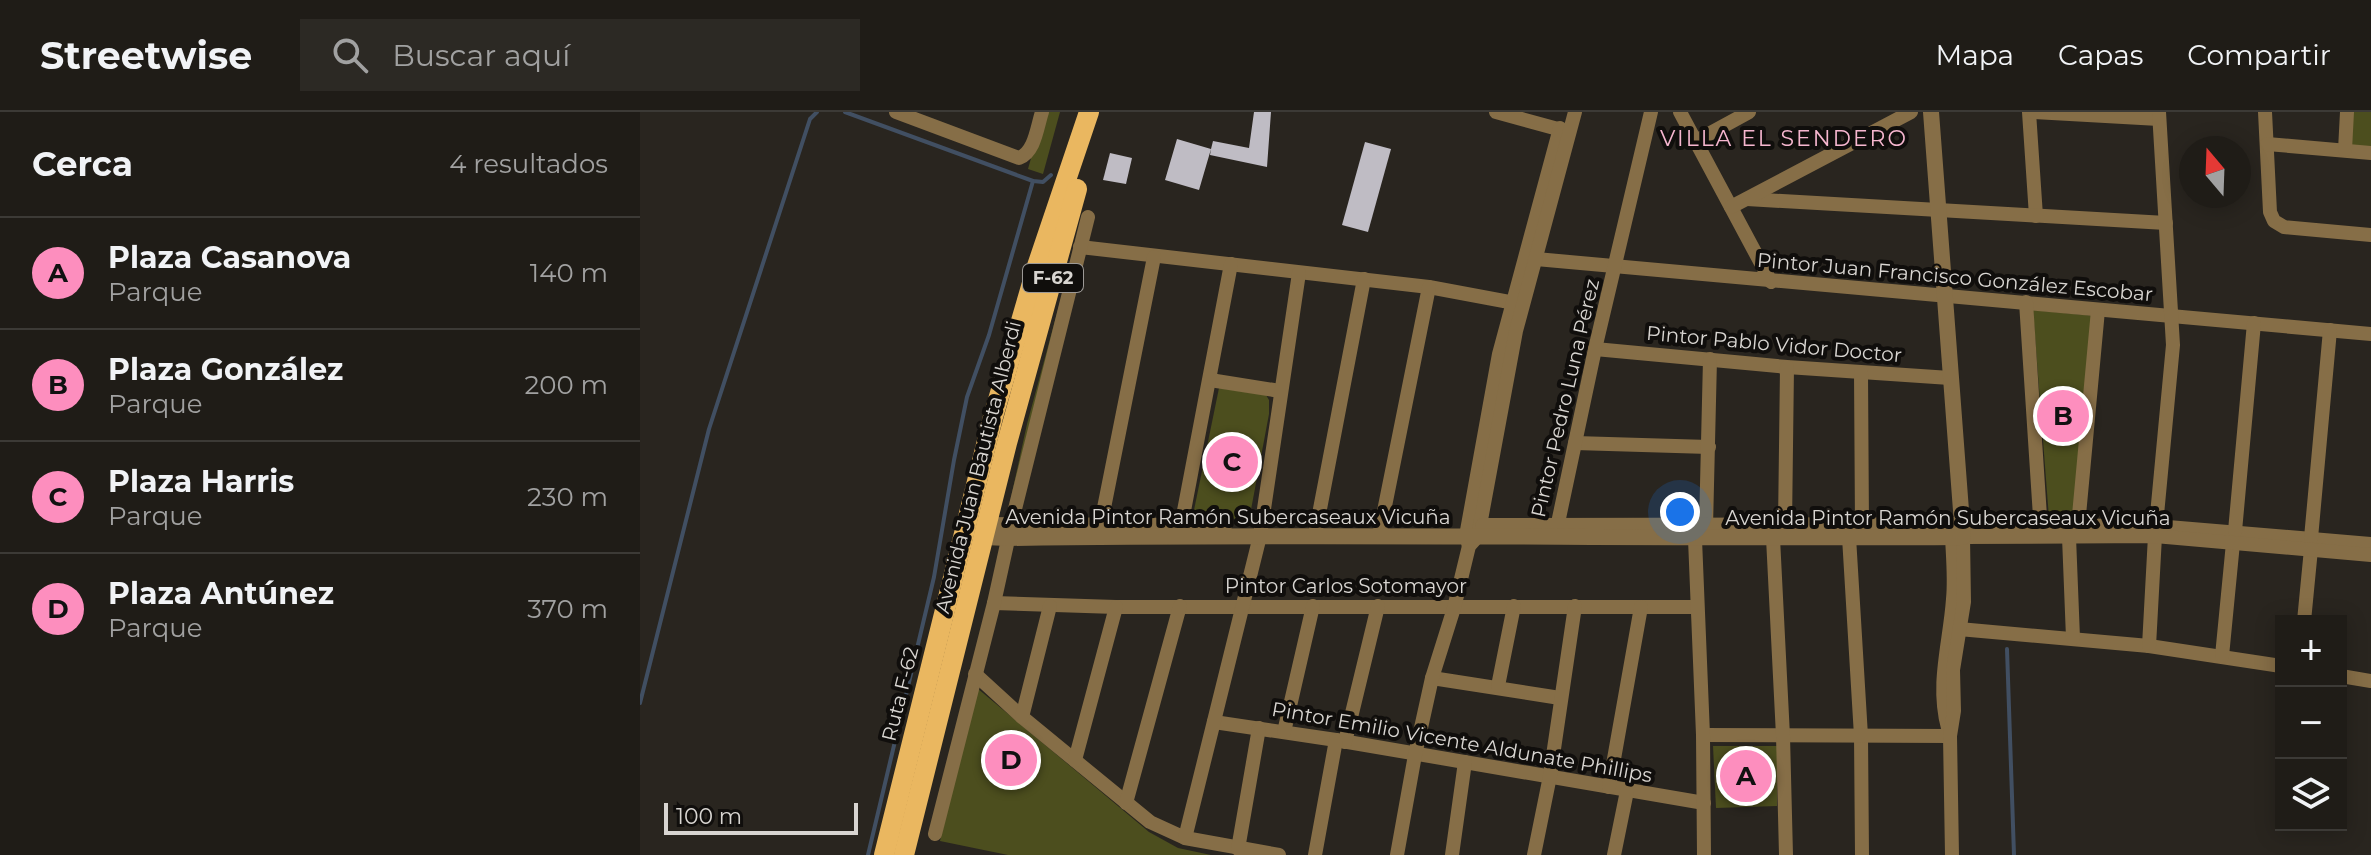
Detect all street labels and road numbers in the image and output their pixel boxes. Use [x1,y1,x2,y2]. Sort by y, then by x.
street label: Pintor Juan Francisco González Escobar [1756,248,2154,306]
road number: F-62 [1023,264,1083,292]
street label: Pintor Pedro Luna Pérez [1526,276,1604,520]
street label: Avenida Juan Bautista Alberdi [930,318,1026,616]
street label: Pintor Pablo Vidor Doctor [1645,321,1903,367]
street label: Avenida Pintor Ramón Subercaseaux Vicuña [1005,505,1451,529]
street label: Avenida Pintor Ramón Subercaseaux Vicuña [1725,506,2171,530]
street label: Pintor Carlos Sotomayor [1225,574,1467,598]
street label: Ruta F-62 [877,644,923,744]
street label: Pintor Emilio Vicente Aldunate Phillips [1270,697,1654,787]

